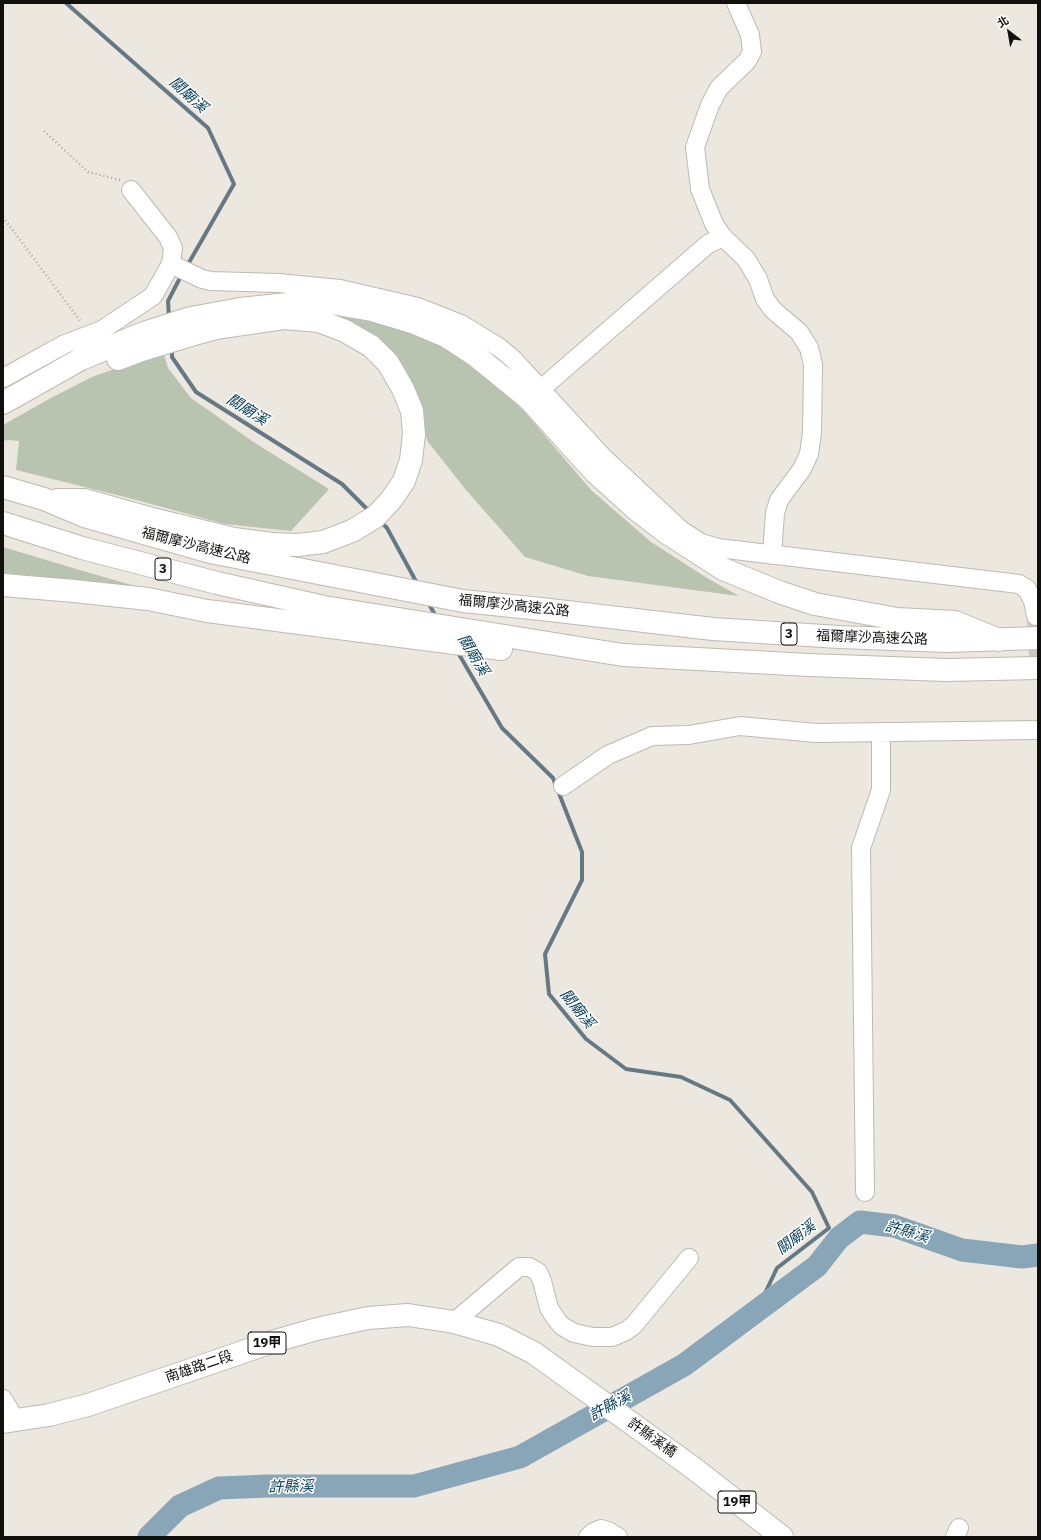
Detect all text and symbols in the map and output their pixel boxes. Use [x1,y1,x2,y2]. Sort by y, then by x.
north arrow [989,12,1029,52]
text: 北 [994,13,1011,31]
water label: 關廟溪 [165,73,211,117]
water label: 關廟溪 [223,390,271,430]
street label: 福爾摩沙高速公路 [140,524,252,568]
road number: 3 [155,558,171,580]
street label: 福爾摩沙高速公路 [457,592,571,620]
road number: 3 [781,623,797,645]
street label: 福爾摩沙高速公路 [816,628,928,648]
water label: 關廟溪 [454,631,492,679]
water label: 關廟溪 [556,986,598,1032]
water label: 關廟溪 [773,1217,819,1259]
water label: 許縣溪 [883,1217,931,1247]
road number: 19甲 [248,1332,286,1354]
street label: 南雄路二段 [163,1348,235,1386]
water label: 許縣溪 [586,1387,634,1425]
street label: 許縣溪橋 [624,1415,680,1461]
water label: 許縣溪 [268,1478,314,1496]
road number: 19甲 [718,1491,756,1513]

